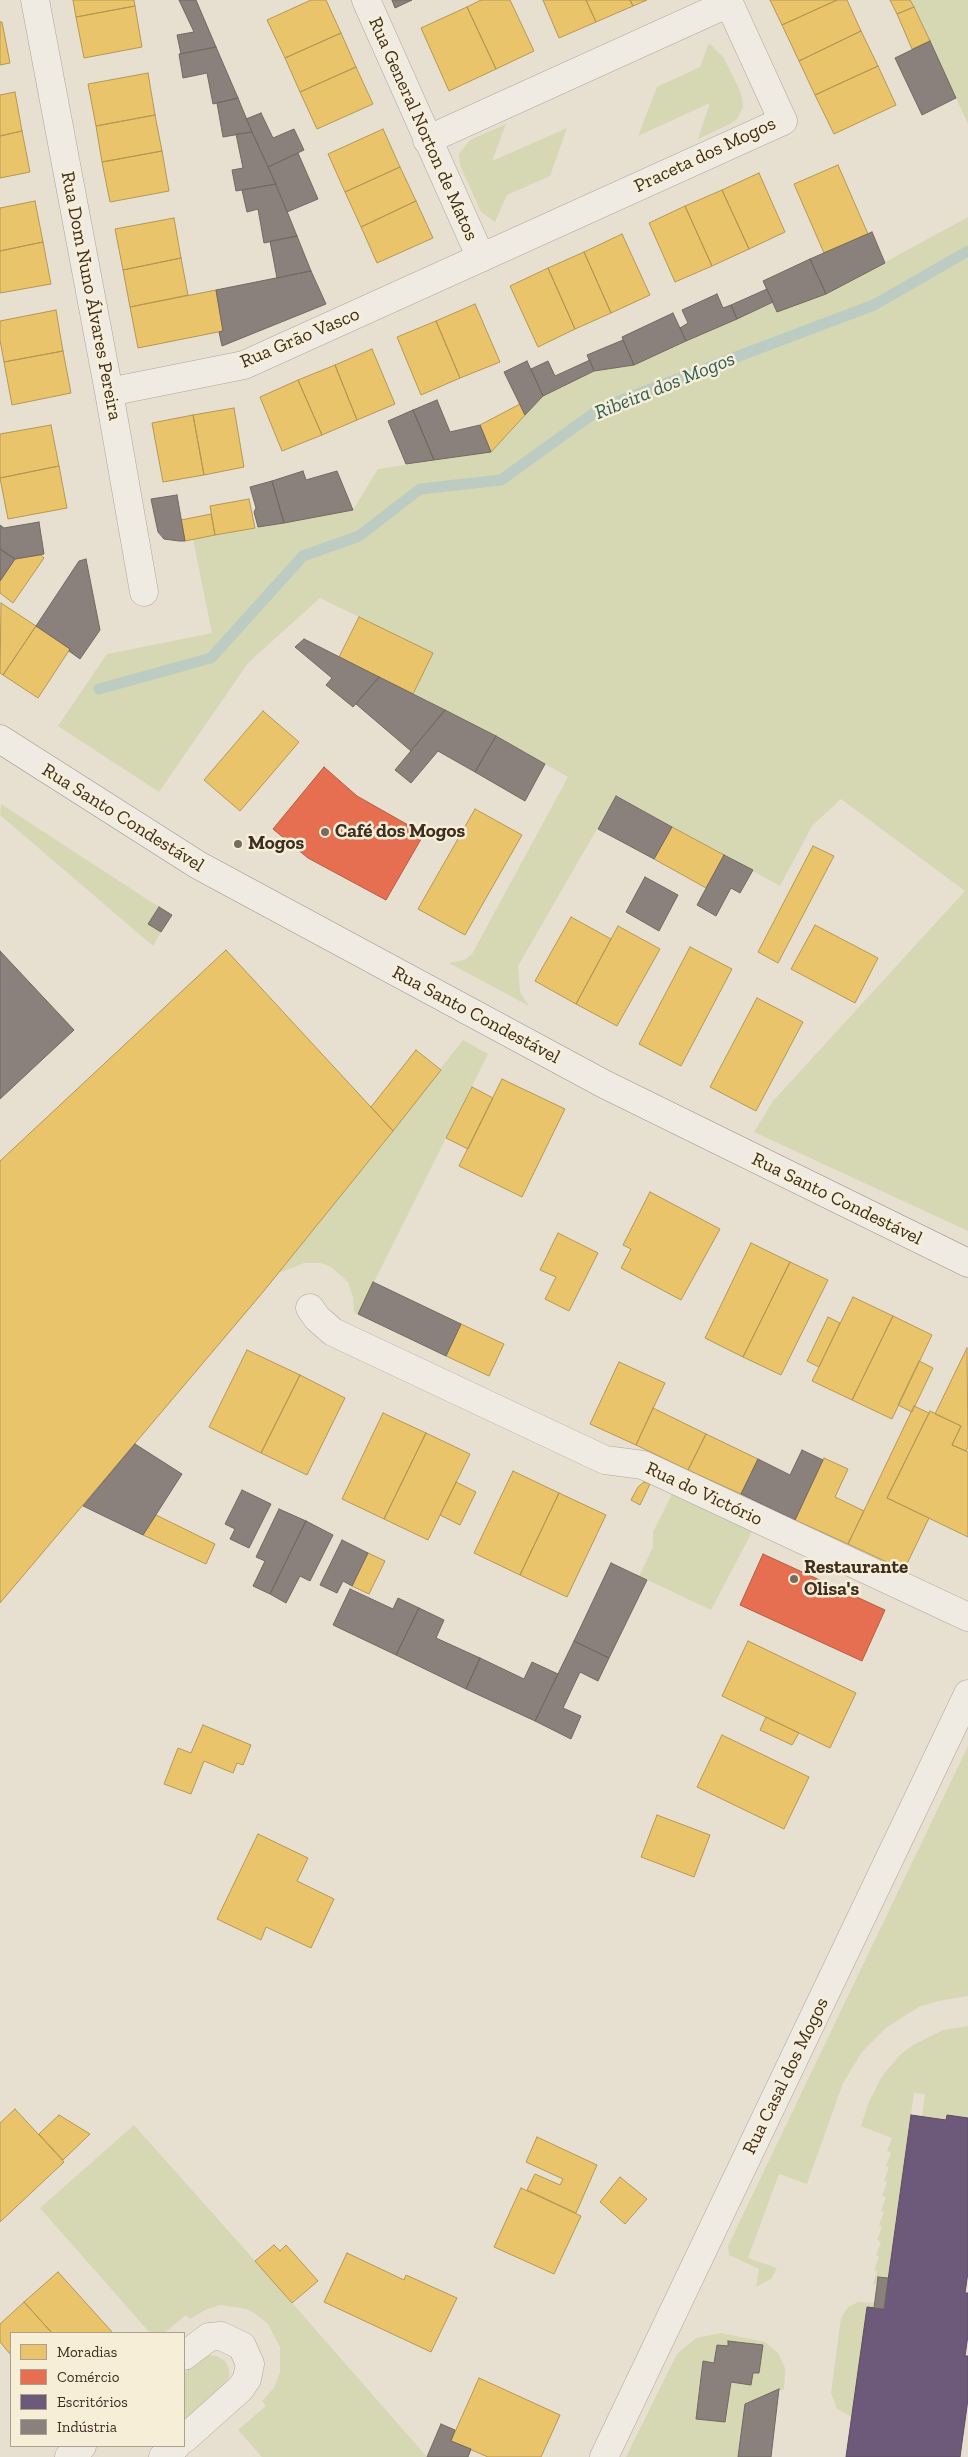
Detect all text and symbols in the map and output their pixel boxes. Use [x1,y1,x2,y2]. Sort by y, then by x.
street label: Rua General Norton de Matos [363,14,483,244]
street label: Praceta dos Mogos [631,112,779,198]
street label: Rua Dom Nuno Álvares Pereira [56,170,126,422]
street label: Rua Grão Vasco [237,303,363,373]
water label: Ribeira dos Mogos [591,347,739,425]
street label: Rua Santo Condestável [38,759,208,877]
place label: Café dos Mogos [335,821,465,843]
marker: Café dos Mogos [319,826,331,838]
place label: Mogos [248,833,304,855]
marker: Mogos [232,838,244,850]
street label: Rua Santo Condestável [388,961,564,1069]
street label: Rua Santo Condestável [748,1148,926,1250]
street label: Rua do Victório [642,1457,766,1531]
place label: Restaurante Olisa's [804,1557,908,1601]
marker: Restaurante Olisa's [788,1573,800,1585]
street label: Rua Casal dos Mogos [738,1994,834,2158]
legend [10,2332,185,2447]
text: Moradias [57,2343,117,2361]
text: Comércio [57,2368,120,2386]
text: Escritórios [57,2393,128,2411]
text: Indústria [57,2418,117,2436]

